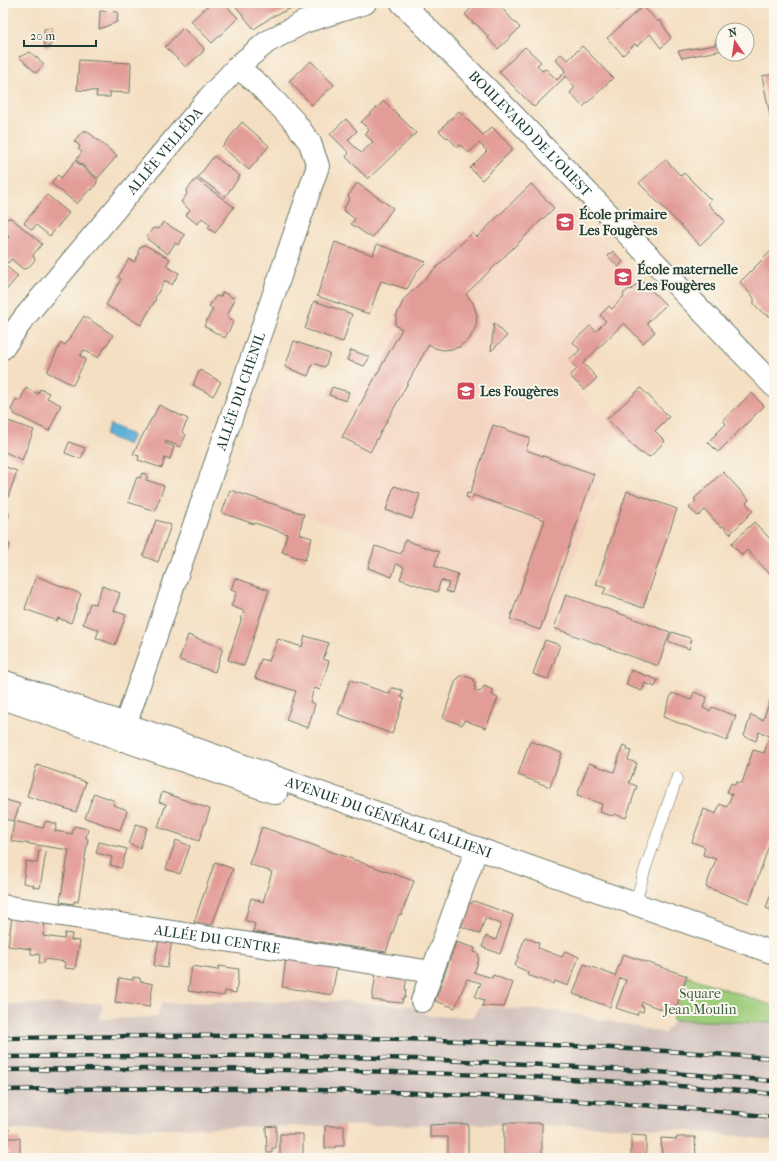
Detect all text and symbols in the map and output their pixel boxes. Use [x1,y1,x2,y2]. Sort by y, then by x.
scale bar [24,22,96,48]
north arrow [715,22,755,62]
text: N [727,25,739,40]
text: 20 m [30,29,55,43]
street label: BOULEVARD DE L'OUEST [465,67,595,201]
street label: ALLÉE VELLÉDA [123,103,207,199]
place label: École primaire Les Fougères [579,205,667,239]
school or university icon: École primaire Les Fougères [554,211,576,233]
place label: École maternelle Les Fougères [637,260,738,294]
school or university icon: École maternelle Les Fougères [612,266,634,288]
street label: ALLÉE DU CHENIL [212,329,269,454]
school or university icon: Les Fougères [455,380,477,402]
place label: Les Fougères [480,383,559,400]
street label: AVENUE DU GÉNÉRAL GALLIENI [282,773,495,862]
street label: ALLÉE DU CENTRE [152,921,282,958]
park label: Square Jean Moulin [662,985,737,1018]

